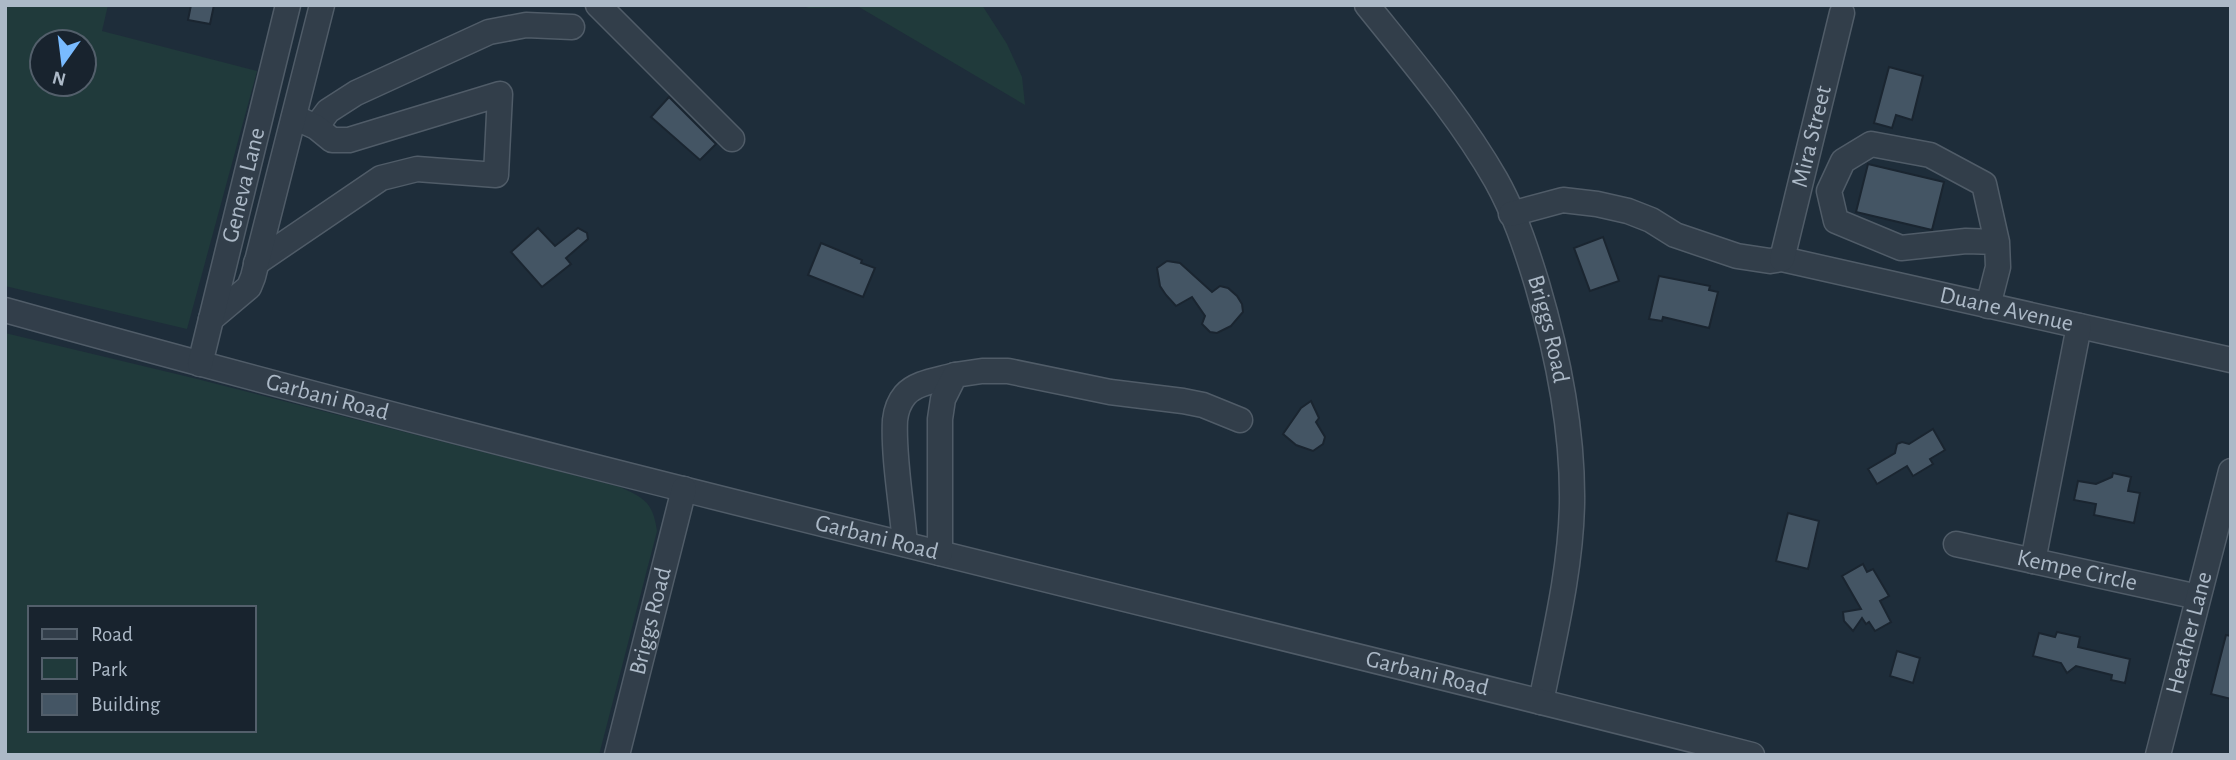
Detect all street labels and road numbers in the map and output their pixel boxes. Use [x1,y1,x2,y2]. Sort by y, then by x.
street label: Mira Street [1788,83,1836,190]
street label: Geneva Lane [218,125,269,245]
street label: Briggs Road [1523,272,1573,385]
street label: Duane Avenue [1938,283,2076,336]
street label: Garbani Road [263,370,391,425]
street label: Garbani Road [813,511,941,564]
street label: Kempe Circle [2015,546,2139,595]
street label: Briggs Road [626,565,676,678]
street label: Heather Lane [2162,569,2217,697]
street label: Garbani Road [1363,647,1491,700]

